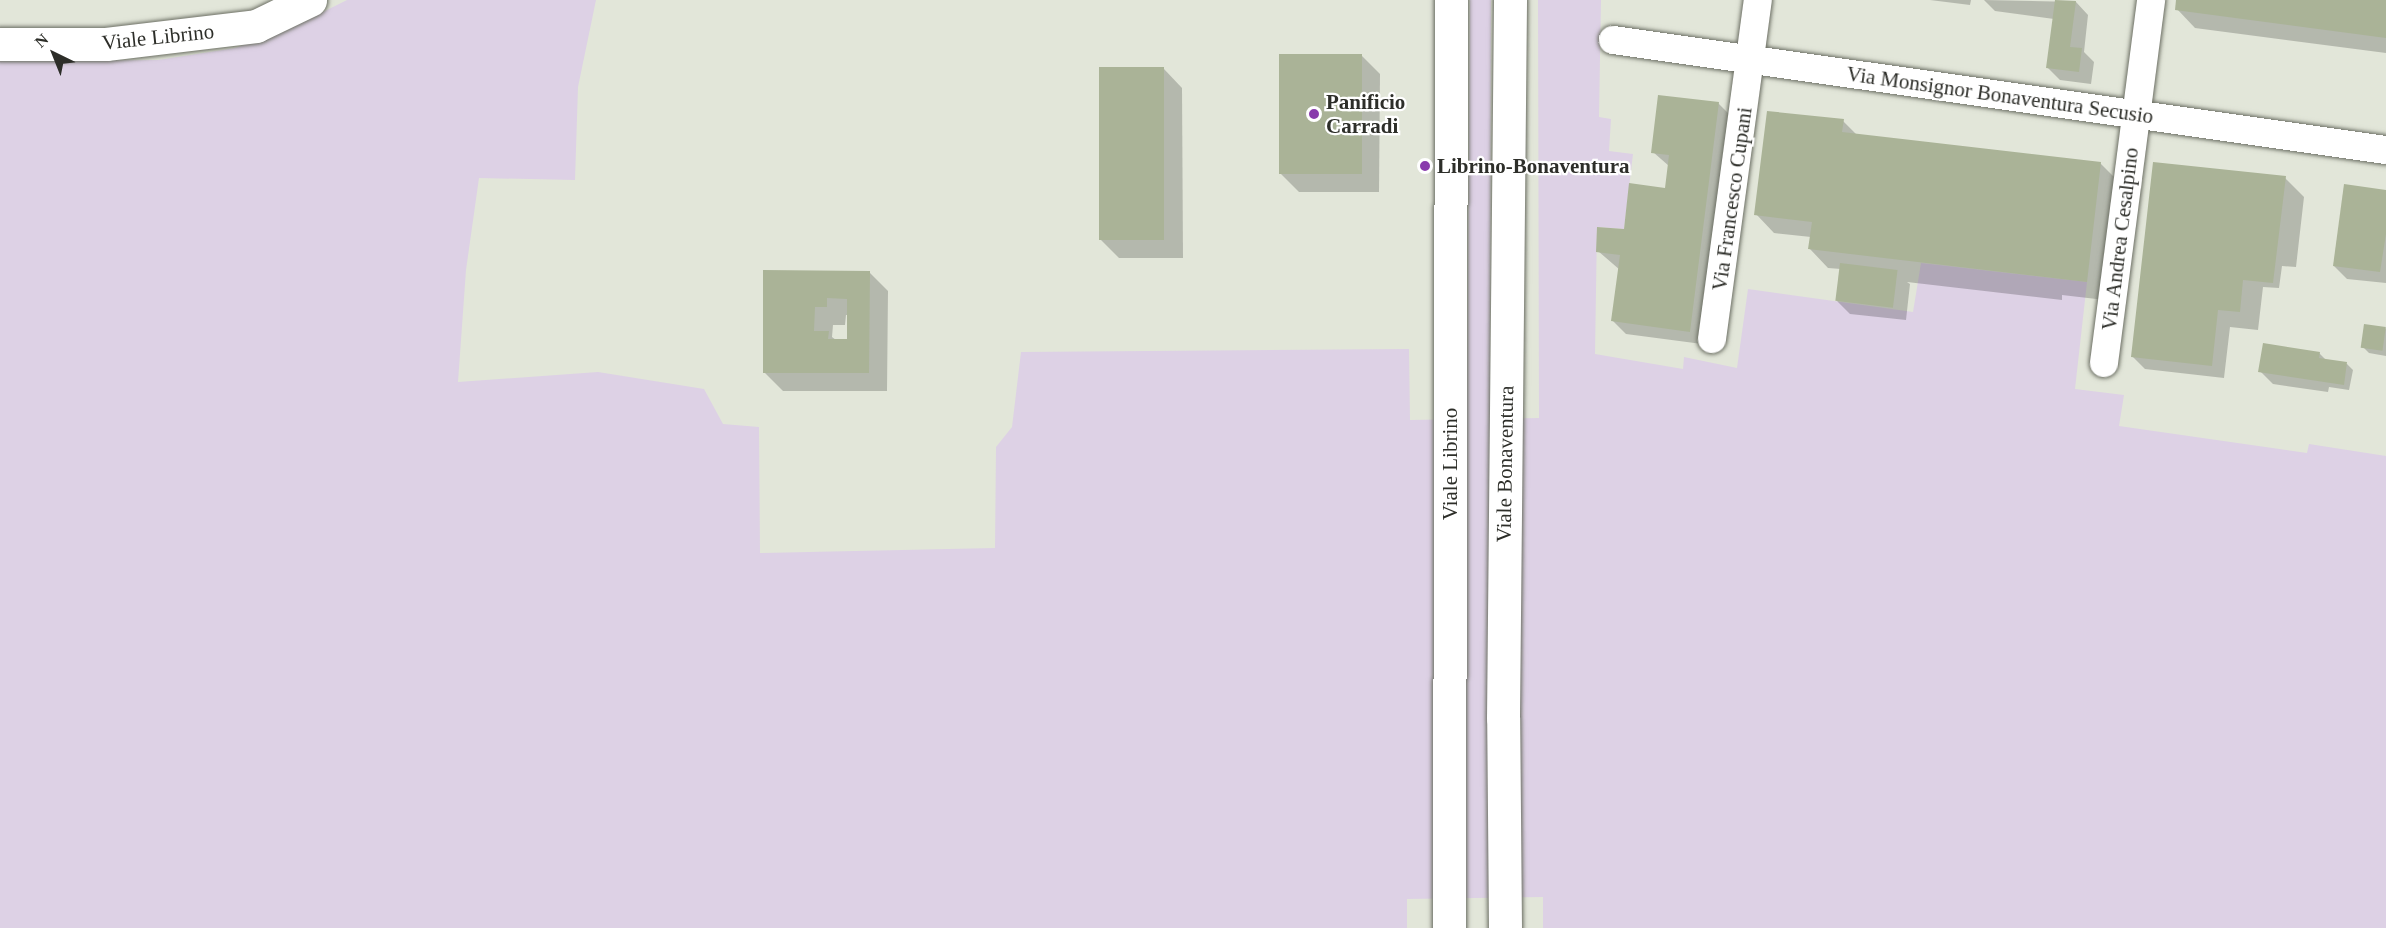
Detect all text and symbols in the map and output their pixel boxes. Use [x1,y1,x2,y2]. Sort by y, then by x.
street label: Viale Librino [101,19,215,55]
north arrow [24,24,84,84]
text: N [31,30,51,51]
street label: Via Monsignor Bonaventura Secusio [1845,61,2155,129]
place label: Panificio Carradi [1326,89,1405,139]
street label: Via Francesco Cupani [1707,105,1757,293]
marker: Panificio Carradi [1307,107,1321,121]
street label: Via Andrea Cesalpino [2096,145,2144,333]
place label: Librino-Bonaventura [1437,153,1630,179]
marker: Librino-Bonaventura [1418,159,1432,173]
street label: Viale Bonaventura [1491,385,1519,543]
street label: Viale Librino [1437,408,1463,520]

